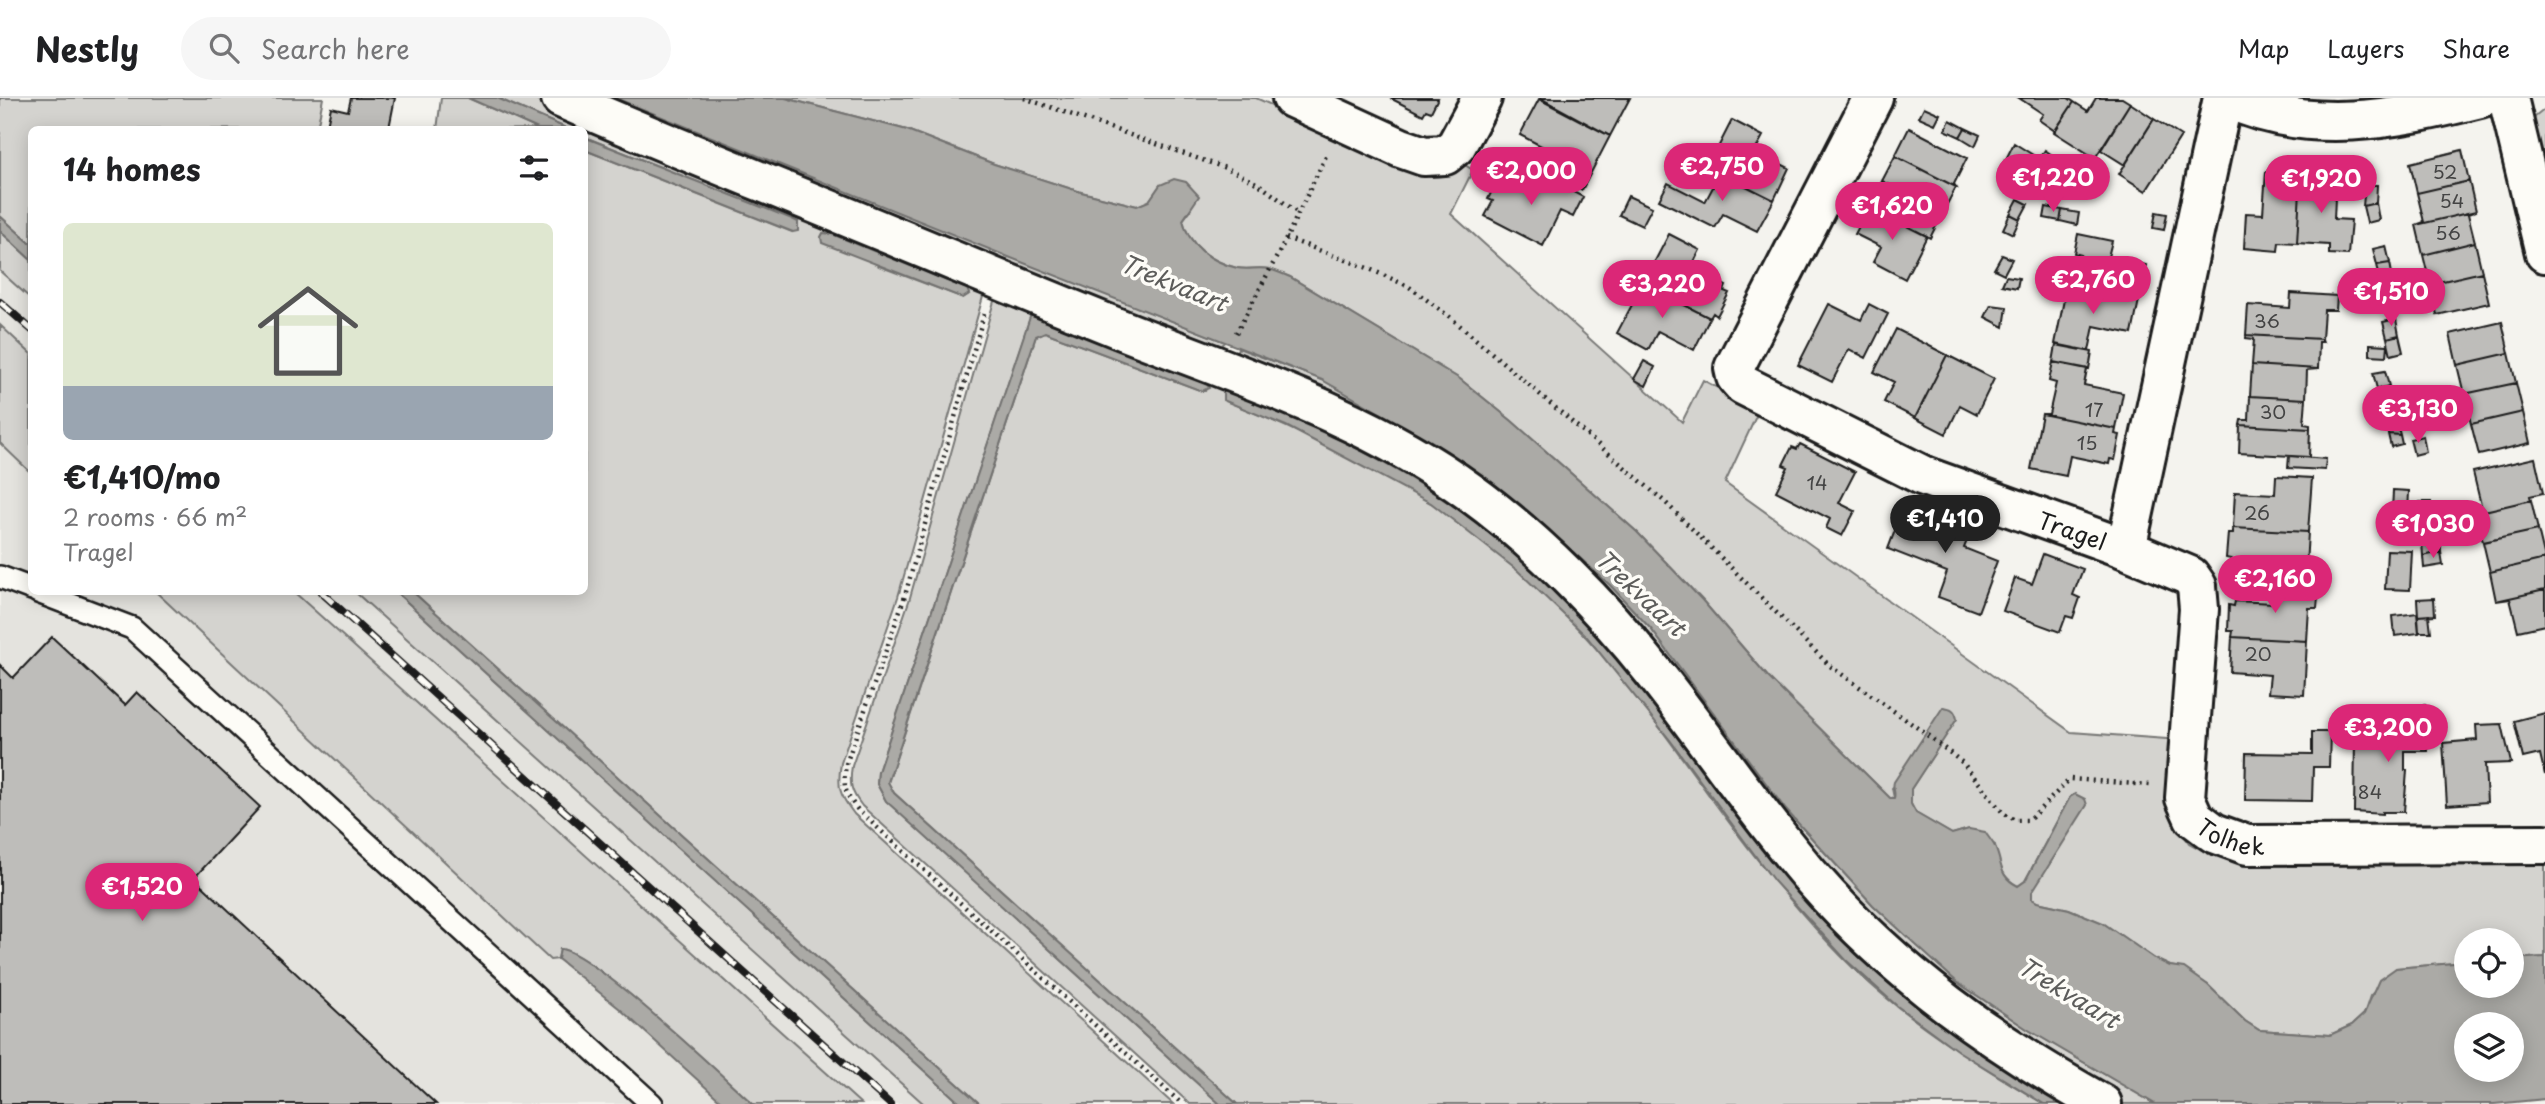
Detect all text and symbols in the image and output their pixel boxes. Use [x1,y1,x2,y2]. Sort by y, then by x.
search box [181,17,671,80]
text: Nestly [35,23,139,73]
icon: search [205,29,243,67]
text: Search here [261,29,410,68]
text: Map [2238,30,2289,66]
text: Layers [2327,30,2404,66]
text: Share [2442,30,2510,66]
pin: €2,750 [1665,144,1779,203]
text: 14 homes [63,146,201,191]
pin: €2,000 [1474,148,1588,207]
text: €2,750 [1680,148,1764,183]
icon: filters [515,149,553,187]
text: €2,000 [1486,152,1576,187]
pin: €1,220 [1996,155,2110,214]
pin: €1,920 [2264,156,2378,215]
house number: 52 [2432,157,2458,185]
text: €1,220 [2012,159,2094,194]
text: €1,920 [2281,160,2361,195]
pin: €1,620 [1835,183,1949,242]
house number: 54 [2440,186,2464,214]
text: €1,620 [1851,187,1933,222]
house number: 56 [2435,218,2461,246]
water label: Trekvaart [1115,244,1236,321]
pin: €2,760 [2036,256,2150,316]
pin: €3,220 [1605,260,1719,320]
text: €2,760 [2051,261,2135,296]
text: €3,220 [1619,265,1705,300]
icon: home [245,268,371,394]
pin: €1,510 [2334,268,2448,328]
text: €1,510 [2353,273,2429,308]
house number: 36 [2254,306,2280,334]
pin: €3,130 [2361,386,2475,445]
text: €3,130 [2378,390,2458,425]
house number: 17 [2085,395,2103,423]
house number: 30 [2260,397,2286,425]
house number: 15 [2077,428,2097,456]
text: €1,410/mo [63,454,220,499]
house number: 14 [1806,468,1828,496]
pin: €1,410 [1888,496,2002,555]
house number: 26 [2244,498,2270,526]
text: 2 rooms · 66 m² [63,499,247,534]
text: €1,410 [1906,500,1984,535]
pin: €1,030 [2376,500,2490,560]
street label: Tragel [2033,501,2112,558]
text: €1,030 [2392,505,2475,540]
text: Tragel [63,534,133,569]
water label: Trekvaart [1588,540,1697,646]
pin: €2,160 [2218,556,2332,615]
text: €2,160 [2234,560,2316,595]
house number: 20 [2244,639,2272,667]
pin: €3,200 [2331,704,2445,764]
text: €3,200 [2344,709,2432,744]
house number: 84 [2358,777,2382,805]
street label: Tolhek [2190,809,2265,863]
pin: €1,520 [85,864,199,923]
text: €1,520 [101,868,183,903]
map controls [2454,928,2524,1082]
button: locate [2454,928,2524,998]
water label: Trekvaart [2011,948,2129,1038]
button: layers [2454,1012,2524,1082]

